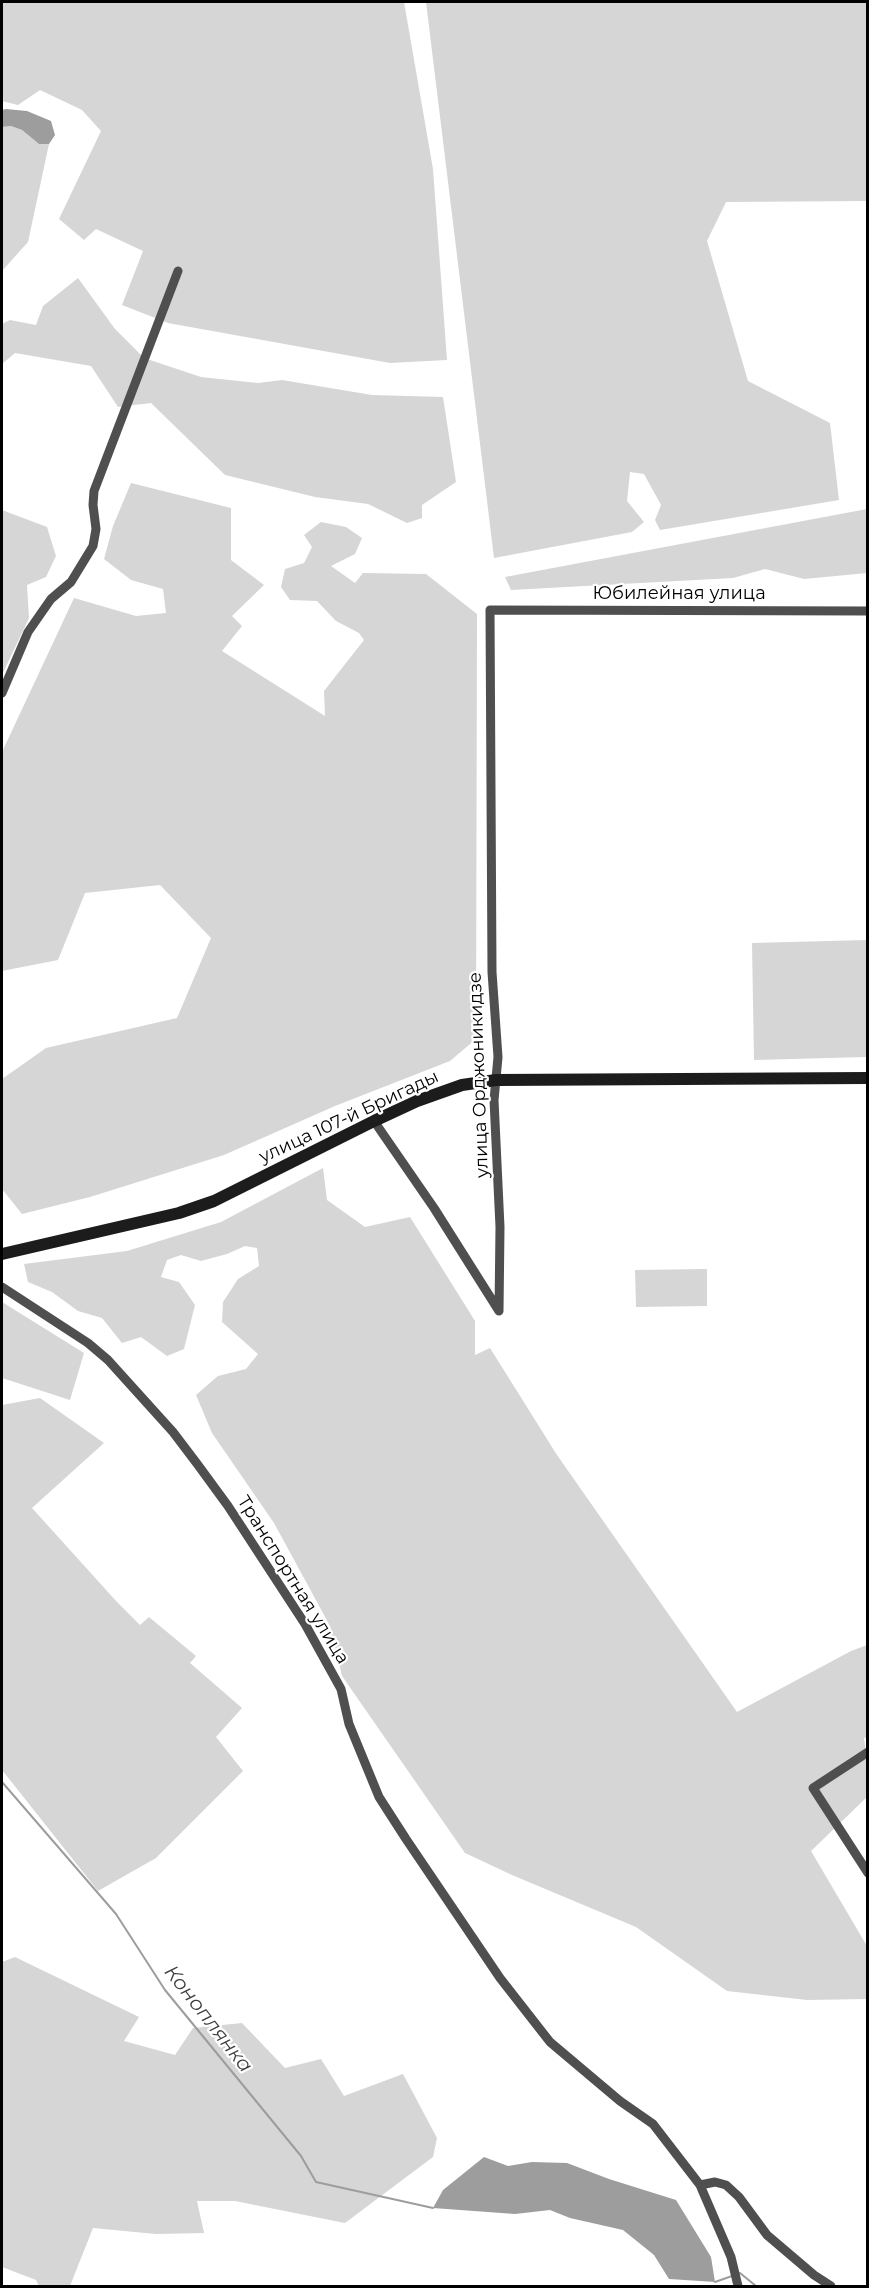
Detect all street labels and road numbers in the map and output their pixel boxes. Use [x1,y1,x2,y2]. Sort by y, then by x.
street label: Юбилейная улица [592,583,766,605]
street label: улица Орджоникидзе [465,972,493,1178]
street label: улица 107-й Бригады [256,1066,442,1168]
street label: Транспортная улица [232,1492,354,1668]

